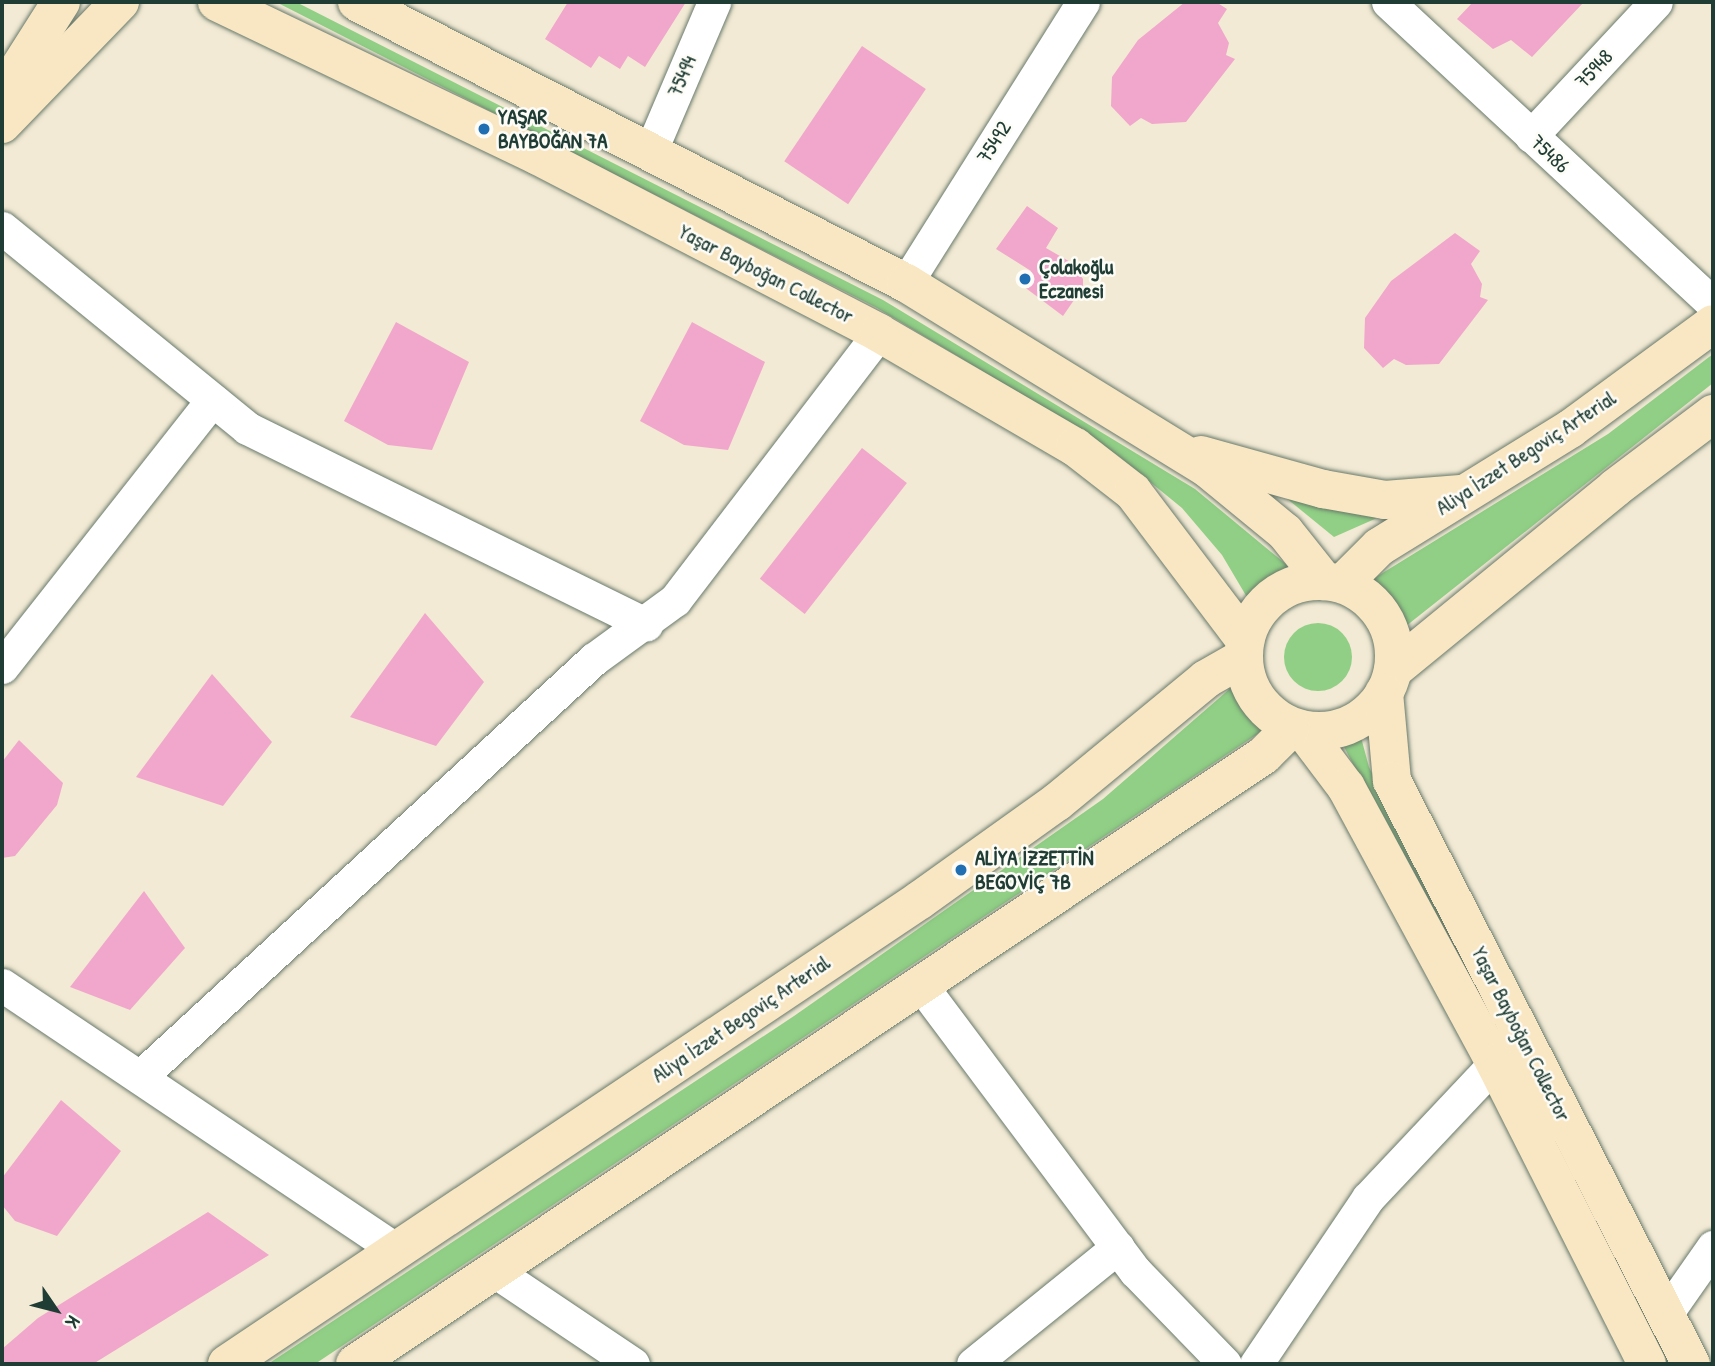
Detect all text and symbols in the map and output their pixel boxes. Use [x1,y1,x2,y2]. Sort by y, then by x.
street label: 75948 [1570,44,1618,94]
street label: 75494 [662,51,702,101]
place label: YAŞAR BAYBOĞAN 7A [498,104,607,154]
street label: 75492 [971,116,1017,168]
marker: YAŞAR BAYBOĞAN 7A [476,121,492,137]
street label: 75486 [1525,130,1575,178]
street label: Yaşar Bayboğan Collector [674,219,858,329]
place label: Çolakoğlu Eczanesi [1039,254,1113,304]
marker: Çolakoğlu Eczanesi [1017,271,1033,287]
street label: Aliya İzzet Begoviç Arterial [1431,385,1621,521]
place label: ALİYA İZZETTİN BEGOVİÇ 7B [975,845,1094,895]
marker: ALİYA İZZETTİN BEGOVİÇ 7B [953,862,969,878]
street label: Yaşar Bayboğan Collector [1466,942,1576,1126]
street label: Aliya İzzet Begoviç Arterial [647,950,835,1088]
north arrow [21,1275,91,1345]
text: K [60,1311,87,1334]

